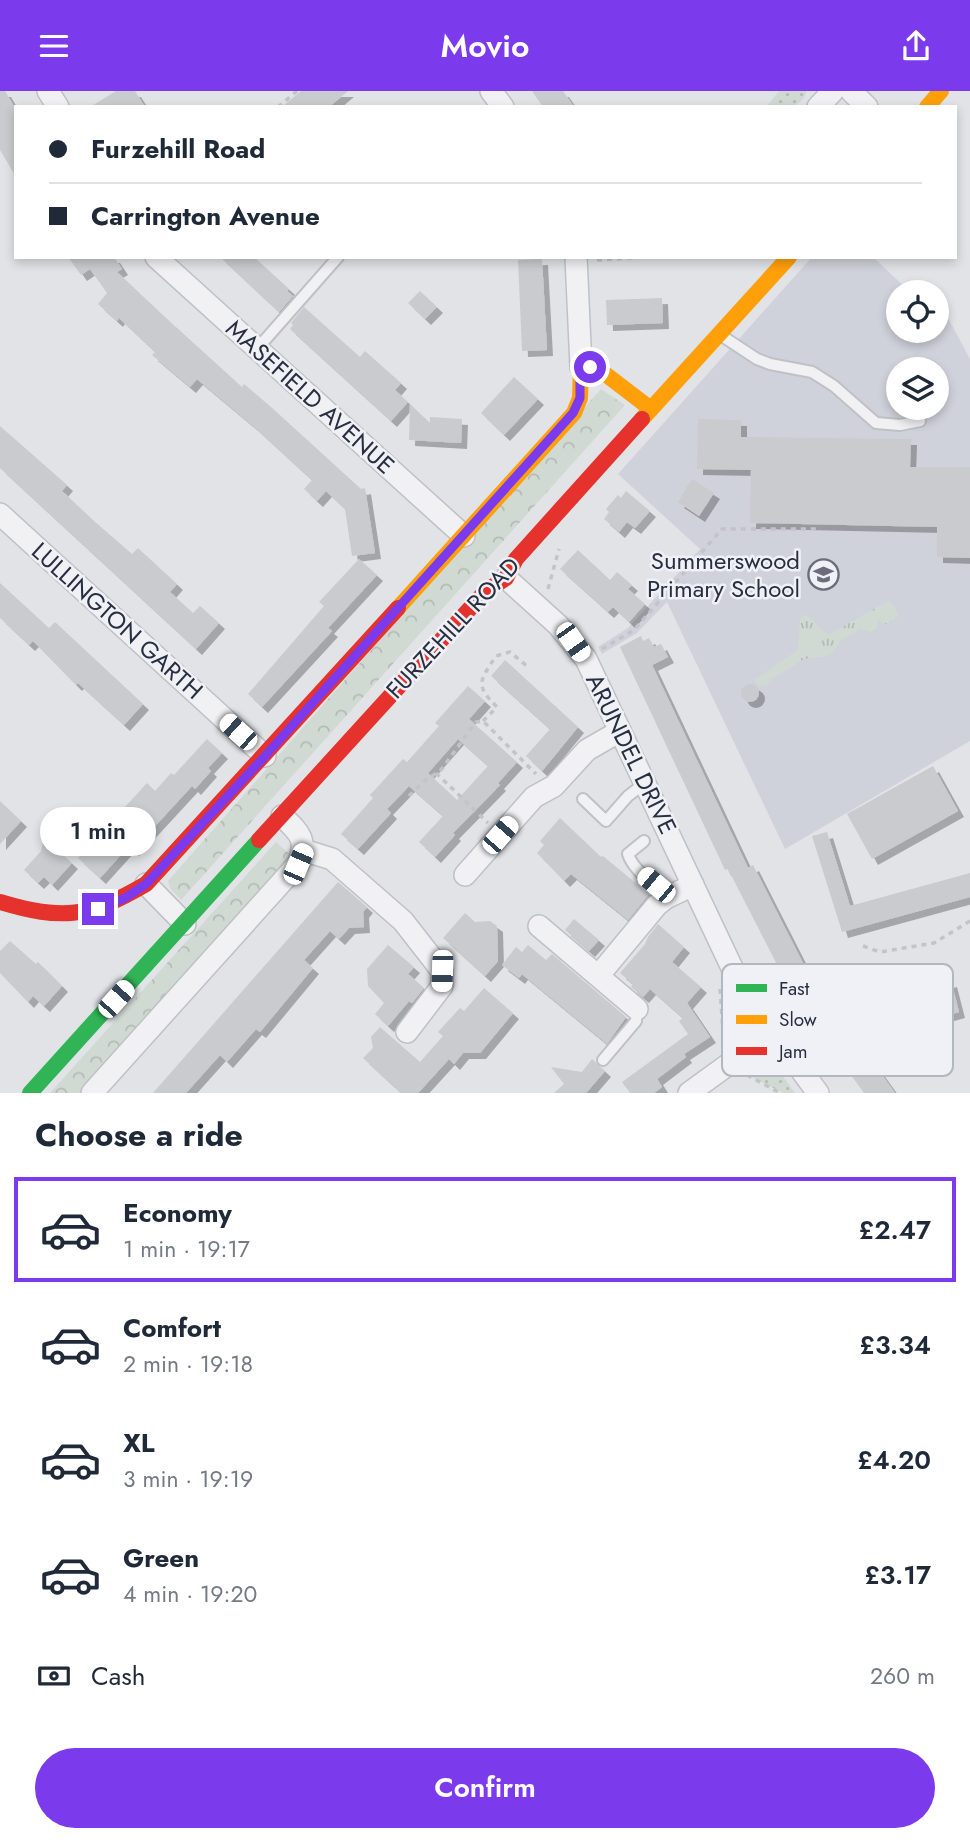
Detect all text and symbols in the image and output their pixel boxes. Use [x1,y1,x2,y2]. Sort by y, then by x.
text: Movio [441,23,529,69]
icon: menu [35,27,73,65]
icon: share [897,27,935,65]
text: Furzehill Road [91,130,265,168]
text: Carrington Avenue [91,197,320,235]
map controls [886,280,949,420]
button: locate [886,280,949,343]
street label: MASEFIELD AVENUE [218,311,402,482]
route start [574,351,606,383]
button: layers [886,357,949,420]
street label: LULLINGTON GARTH [24,534,211,707]
place label: Summerswood Primary School [647,543,800,606]
street label: FURZEHILL ROAD [378,549,528,706]
school or university icon: Summerswood Primary School [806,558,840,592]
car [553,619,594,665]
street label: ARUNDEL DRIVE [577,667,686,840]
car [216,710,261,754]
callout: 1 min [40,807,156,857]
car [479,812,522,858]
text: 1 min [70,814,126,848]
car [281,841,316,887]
car [634,863,679,907]
route end [82,893,114,925]
car [431,950,454,992]
legend [722,964,953,1076]
text: Fast [779,975,810,1002]
car [95,976,138,1022]
text: Slow [779,1006,817,1033]
text: Jam [776,1038,808,1065]
text: Choose a ride [35,1112,243,1158]
text: Economy [123,1194,232,1232]
icon: car [39,1198,102,1261]
text: £2.47 [859,1211,931,1249]
text: 1 min · 19:17 [123,1232,250,1266]
text: Comfort [123,1309,221,1347]
icon: car [39,1313,102,1376]
text: £3.34 [859,1326,931,1364]
text: 2 min · 19:18 [123,1347,253,1381]
text: XL [123,1424,155,1462]
icon: car [39,1428,102,1491]
text: £4.20 [857,1441,931,1479]
text: 3 min · 19:19 [123,1462,253,1496]
text: Green [123,1539,199,1577]
icon: car [39,1543,102,1606]
text: £3.17 [864,1556,931,1594]
text: 4 min · 19:20 [123,1577,257,1611]
icon: cash [35,1657,73,1695]
text: Cash [91,1657,145,1695]
text: 260 m [870,1659,935,1693]
button: Confirm [35,1748,935,1828]

